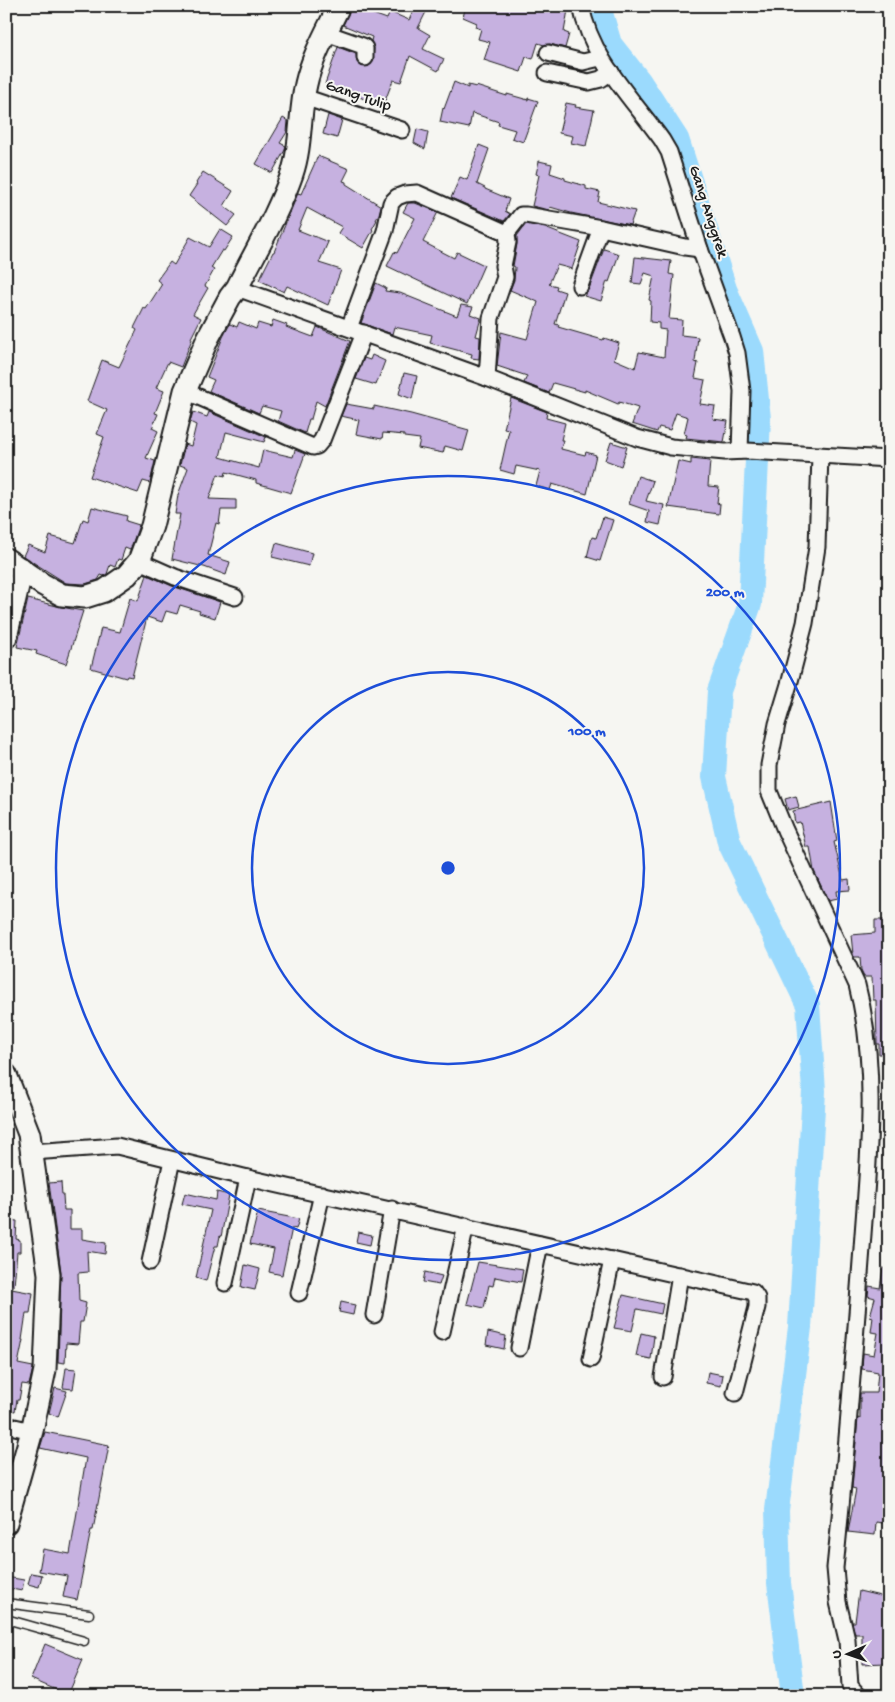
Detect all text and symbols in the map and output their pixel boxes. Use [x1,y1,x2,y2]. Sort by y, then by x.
street label: Gang Tulip [323,77,393,117]
street label: Gang Anggrek [683,164,731,262]
text: 200 m [706,584,745,602]
text: 100 m [567,723,606,741]
centre of rings [439,859,457,877]
north arrow [822,1630,872,1680]
text: U [829,1650,846,1659]

